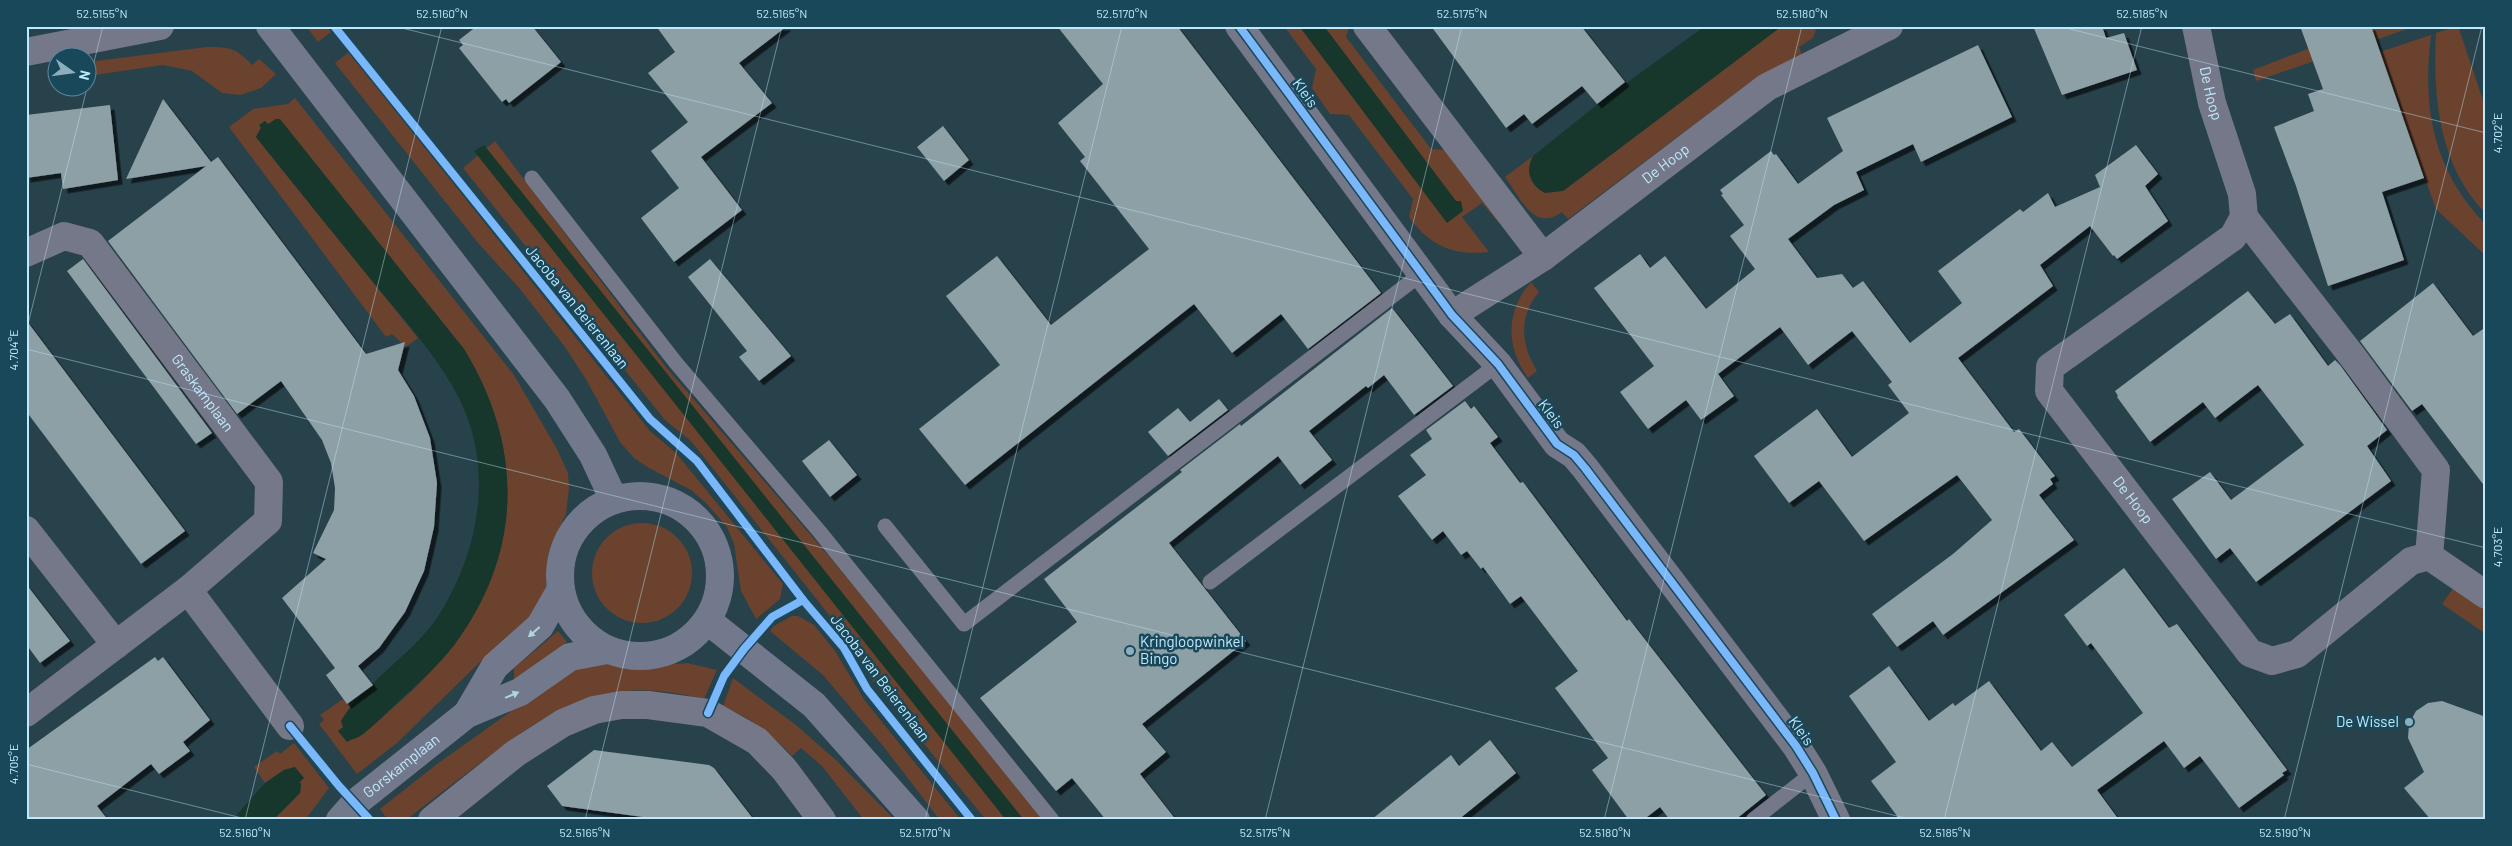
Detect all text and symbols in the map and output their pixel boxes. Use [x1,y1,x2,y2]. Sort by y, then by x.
text: 52.5155°N [77,6,128,20]
text: 52.5160°N [416,6,468,20]
text: 52.5165°N [756,6,808,20]
text: 52.5170°N [1096,6,1148,20]
text: 52.5175°N [1437,6,1487,20]
text: 52.5180°N [1776,6,1828,20]
text: 52.5185°N [2116,6,2168,20]
north arrow [48,48,98,98]
street label: De Hoop [2197,65,2227,122]
text: N [76,69,94,82]
street label: Kleis [1289,74,1322,111]
text: 4.702°E [2490,113,2504,153]
street label: De Hoop [1638,139,1692,187]
street label: Jacoba van Beierenlaan [522,241,633,372]
text: 4.704°E [6,330,20,370]
street label: Graskamplaan [168,350,238,435]
street label: Kleis [1535,395,1569,431]
street label: De Hoop [2110,472,2157,527]
text: 4.703°E [2490,527,2504,567]
street label: Jacoba van Beierenlaan [827,610,934,744]
one-way arrow [528,626,540,638]
place label: Kringloopwinkel Bingo [1140,632,1244,667]
marker: Kringloopwinkel Bingo [1124,645,1136,657]
one-way arrow [505,691,519,699]
street label: Kleis [1785,712,1818,749]
place label: De Wissel [2336,712,2399,730]
marker: De Wissel [2403,716,2415,728]
street label: Gorskamplaan [359,729,443,801]
text: 4.705°E [6,744,20,784]
text: 52.5160°N [219,825,271,839]
text: 52.5165°N [559,825,611,839]
text: 52.5170°N [899,825,951,839]
text: 52.5175°N [1240,825,1290,839]
text: 52.5180°N [1579,825,1631,839]
text: 52.5185°N [1919,825,1971,839]
text: 52.5190°N [2259,825,2311,839]

